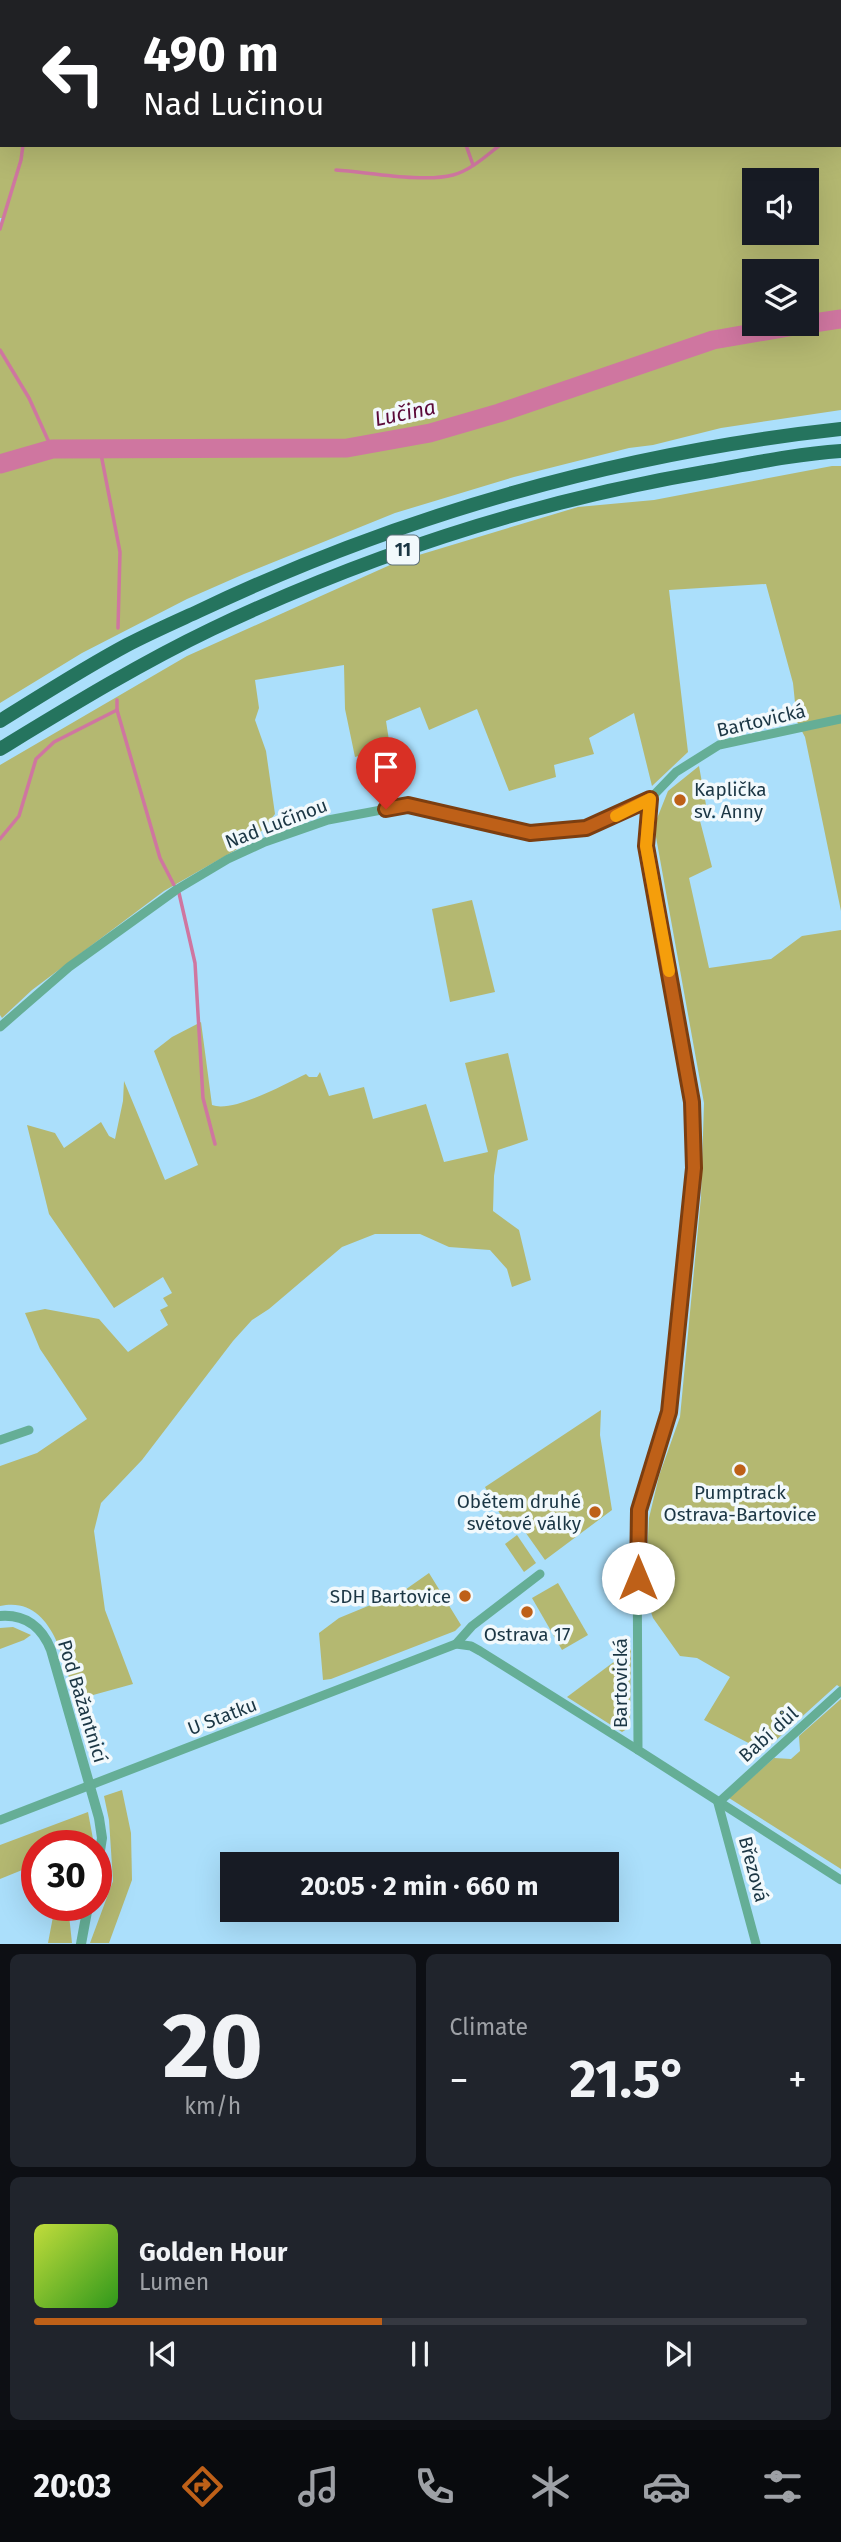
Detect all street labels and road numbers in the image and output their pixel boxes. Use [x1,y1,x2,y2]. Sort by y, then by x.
road number: 11 [387,536,419,564]
street label: Bartovická [714,699,808,742]
street label: Nad Lučinou [222,793,331,853]
street label: Pod Bažantnicí [53,1637,112,1765]
street label: Bartovická [609,1638,632,1728]
street label: U Statku [184,1693,260,1740]
street label: Babí důl [734,1702,803,1767]
street label: Březová [734,1834,773,1905]

